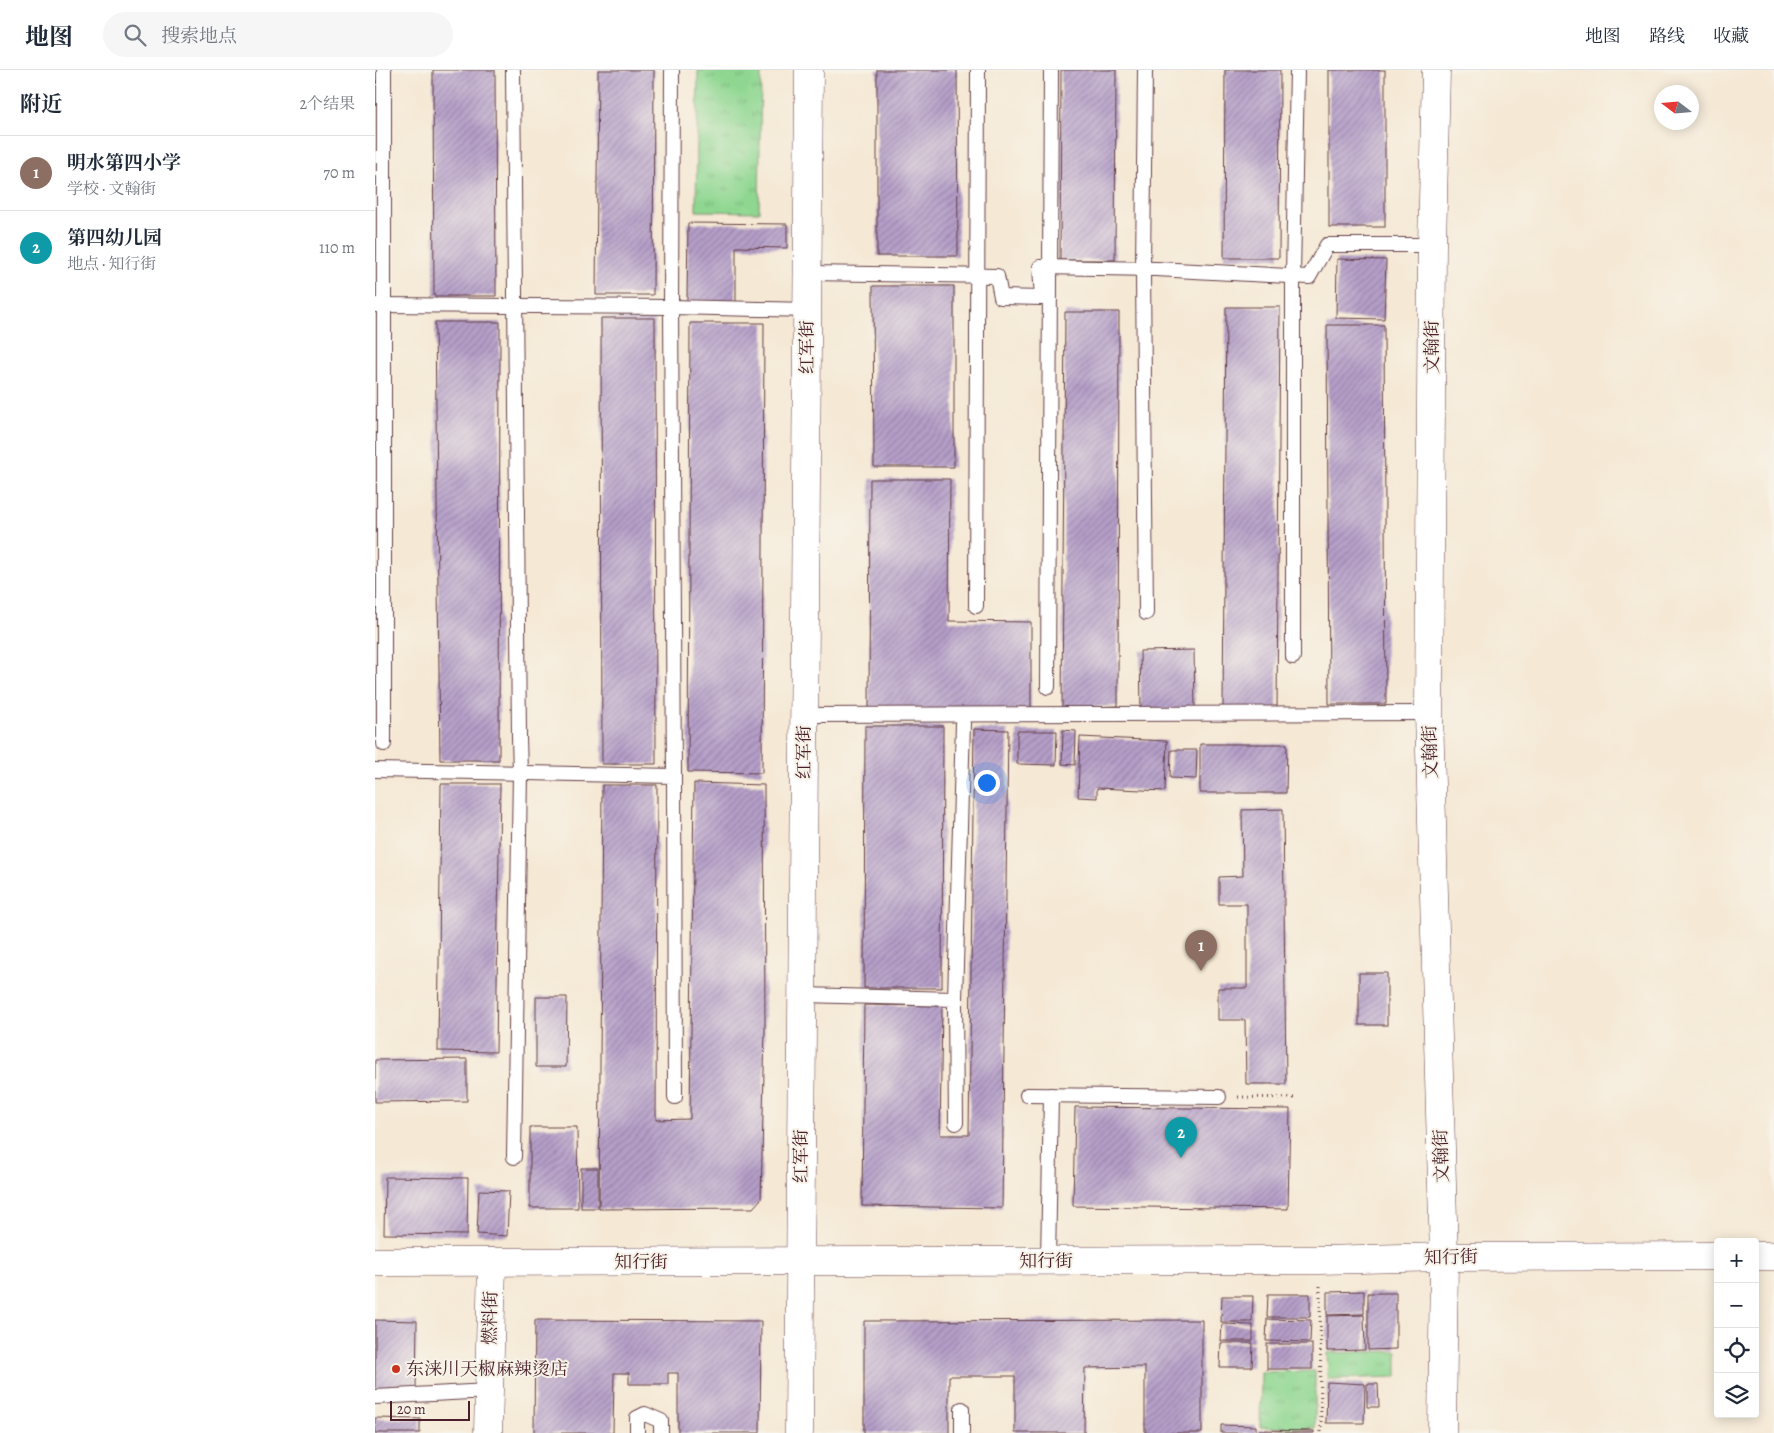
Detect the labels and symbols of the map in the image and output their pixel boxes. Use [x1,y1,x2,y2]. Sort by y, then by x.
north arrow [1654,85,1699,130]
street label: 红军街 [795,320,819,374]
street label: 文翰街 [1420,320,1444,374]
street label: 红军街 [792,725,816,779]
street label: 文翰街 [1417,725,1443,779]
your location [974,770,1000,796]
pin: 1 [1185,930,1217,971]
pin: 2 [1165,1117,1197,1158]
street label: 红军街 [789,1129,813,1183]
street label: 文翰街 [1428,1129,1454,1183]
street label: 知行街 [1424,1245,1478,1269]
street label: 知行街 [1019,1249,1073,1273]
street label: 知行街 [614,1250,668,1274]
street label: 燃料街 [478,1291,502,1345]
place label: 东涞川天椒麻辣烫店 [406,1357,568,1381]
marker: 东涞川天椒麻辣烫店 [390,1363,402,1375]
scale bar [390,1398,470,1421]

